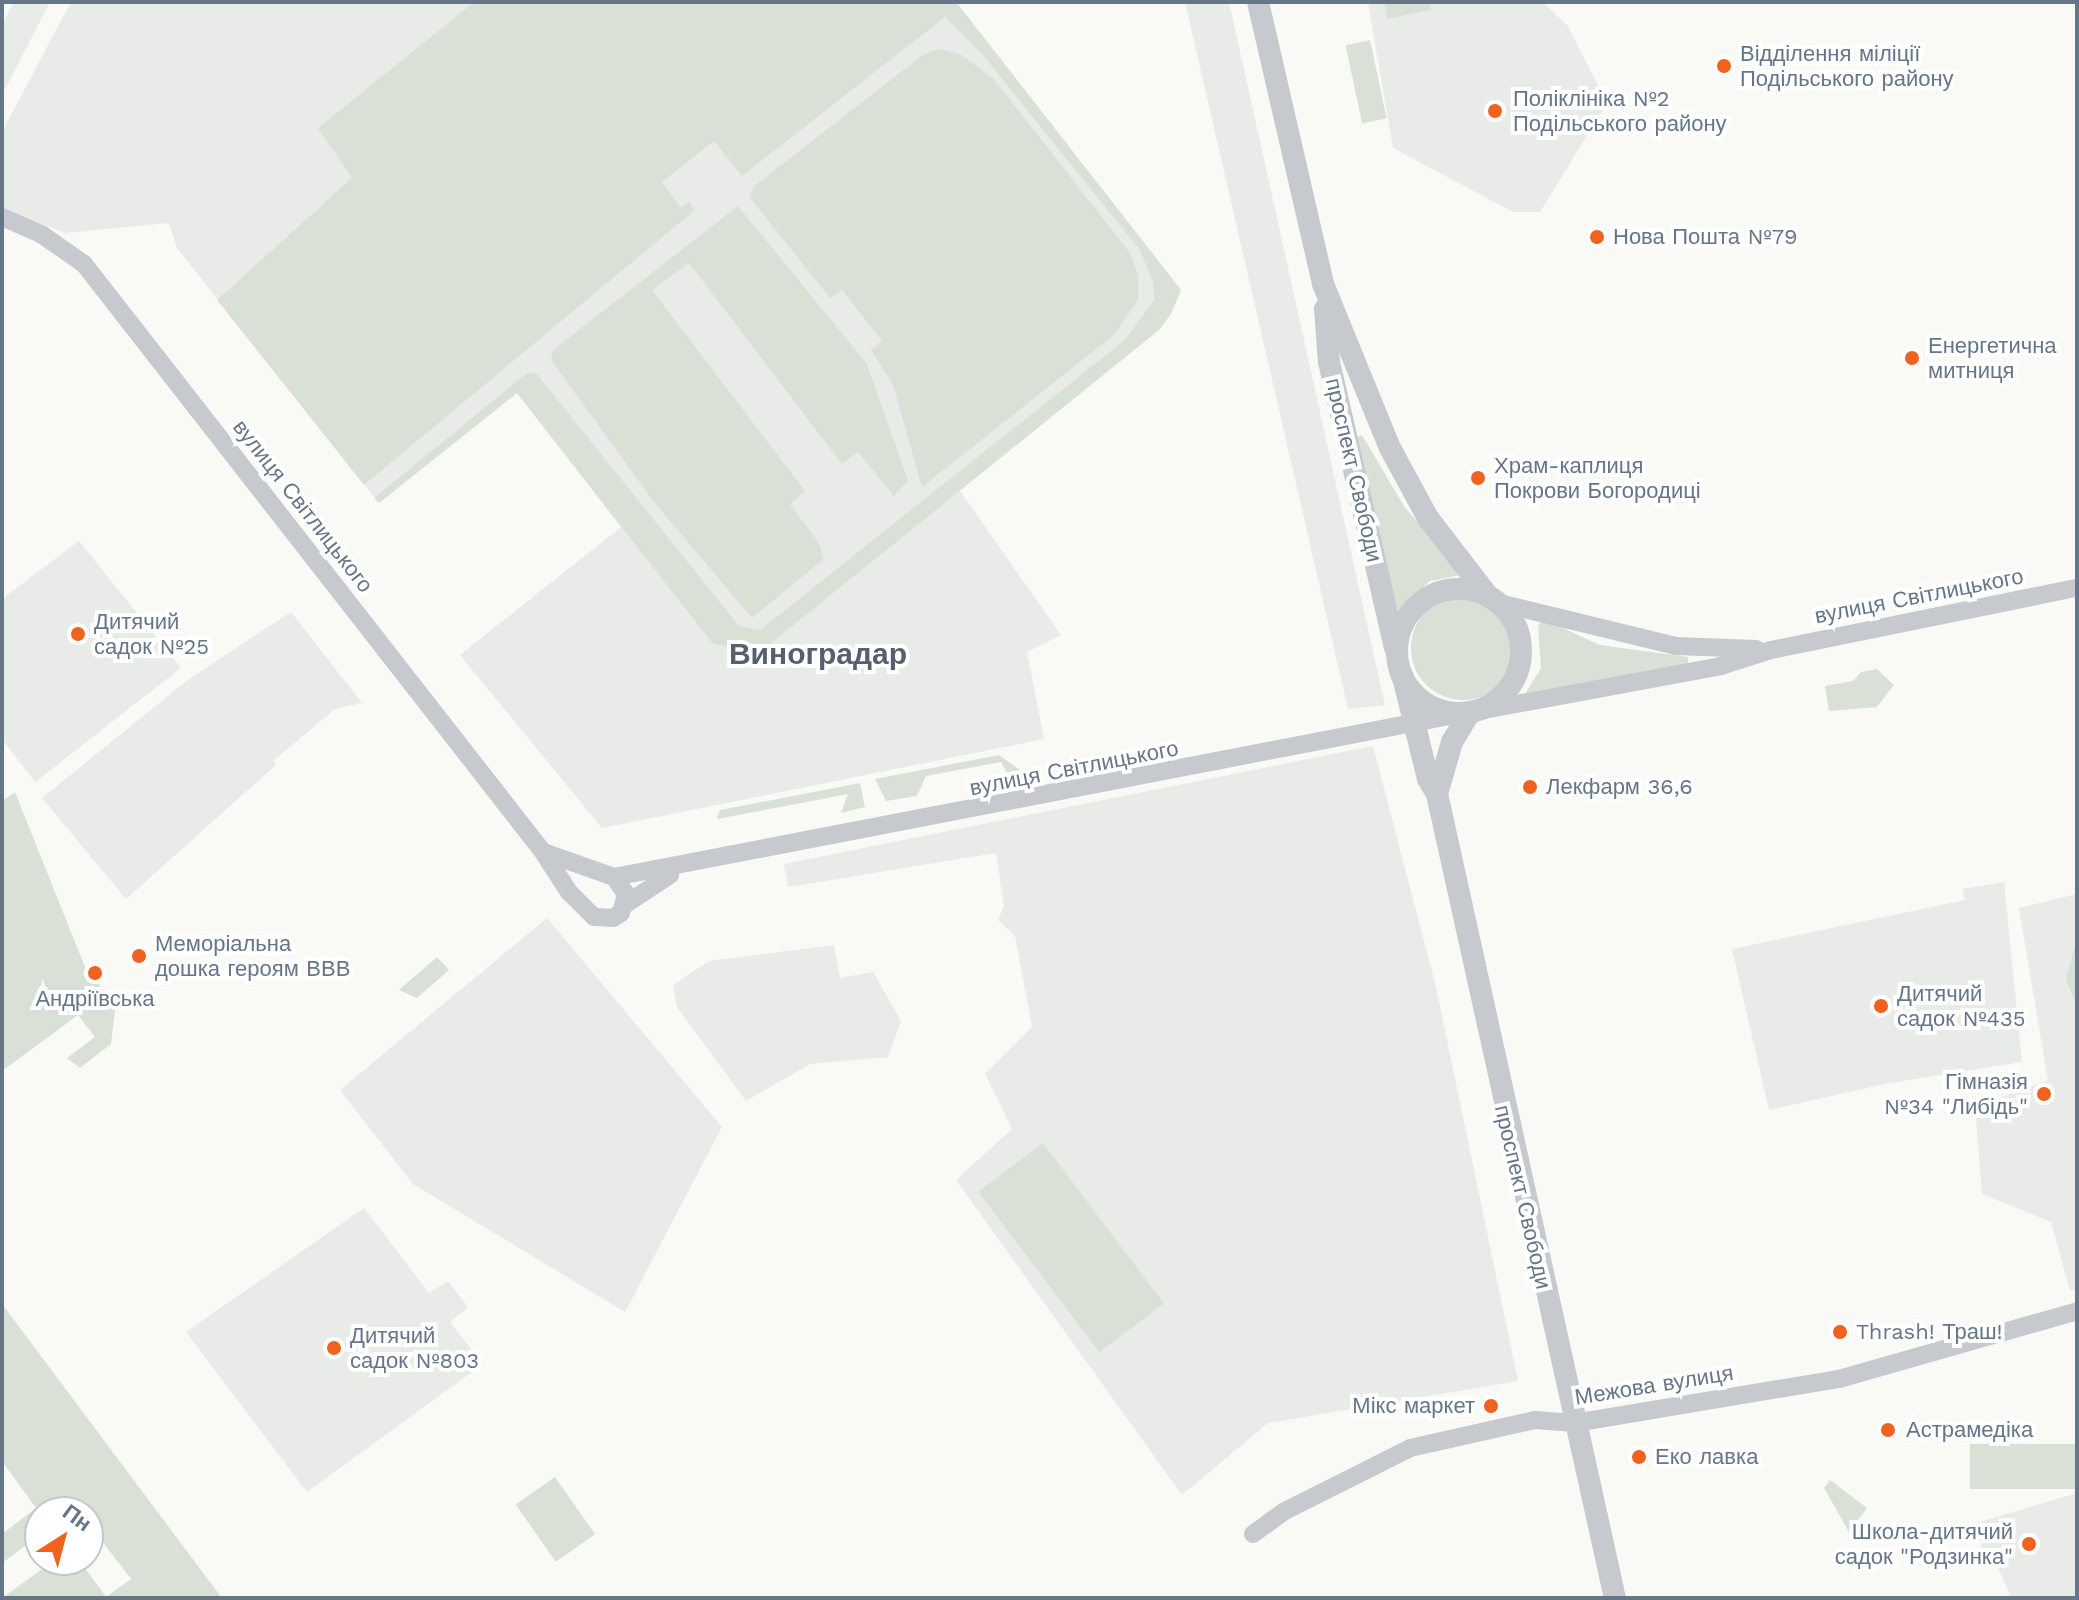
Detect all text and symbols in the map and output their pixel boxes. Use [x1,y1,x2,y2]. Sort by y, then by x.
place label: Відділення міліції Подільського району [1740,40,1954,92]
marker: Відділення міліції Подільського району [1715,57,1733,75]
place label: Поліклініка №2 Подільського району [1513,85,1727,136]
marker: Поліклініка №2 Подільського району [1484,100,1506,122]
place label: Нова Пошта №79 [1613,224,1798,250]
marker: Нова Пошта №79 [1588,228,1606,246]
place label: Енергетична митниця [1928,332,2057,384]
marker: Енергетична митниця [1903,349,1921,367]
street label: проспект Свободи [1320,375,1388,565]
street label: вулиця Світлицького [227,414,379,598]
place label: Храм-каплиця Покрови Богородиці [1494,452,1701,504]
marker: Храм-каплиця Покрови Богородиці [1469,469,1487,487]
street label: вулиця Світлицького [1812,563,2026,629]
place label: Дитячий садок №25 [94,608,209,660]
marker: Дитячий садок №25 [69,625,87,643]
district label: Виноградар [729,636,907,672]
street label: вулиця Світлицького [967,735,1181,801]
place label: Лекфарм 36,6 [1546,774,1693,800]
marker: Лекфарм 36,6 [1521,778,1539,796]
place label: Меморіальна дошка героям ВВВ [155,930,350,982]
marker: Меморіальна дошка героям ВВВ [130,947,148,965]
marker: Андріївська [86,964,104,982]
place label: Дитячий садок №435 [1897,980,2026,1032]
place label: Андріївська [35,986,155,1012]
marker: Дитячий садок №435 [1872,997,1890,1015]
place label: Гімназія №34 "Либідь" [1884,1068,2028,1120]
marker: Гімназія №34 "Либідь" [2035,1085,2053,1103]
street label: проспект Свободи [1489,1102,1557,1292]
place label: Thrash! Траш! [1856,1319,2003,1345]
place label: Дитячий садок №803 [350,1322,479,1374]
marker: Thrash! Траш! [1831,1323,1849,1341]
marker: Дитячий садок №803 [325,1339,343,1357]
street label: Межова вулиця [1573,1359,1735,1411]
place label: Мікс маркет [1352,1393,1475,1419]
marker: Мікс маркет [1482,1397,1500,1415]
place label: Астрамедіка [1906,1417,2033,1443]
marker: Астрамедіка [1877,1419,1899,1441]
place label: Еко лавка [1655,1444,1758,1470]
marker: Еко лавка [1630,1448,1648,1466]
north arrow [24,1496,104,1576]
text: Пн [58,1499,96,1536]
place label: Школа-дитячий садок "Родзинка" [1835,1518,2013,1570]
marker: Школа-дитячий садок "Родзинка" [2020,1535,2038,1553]

